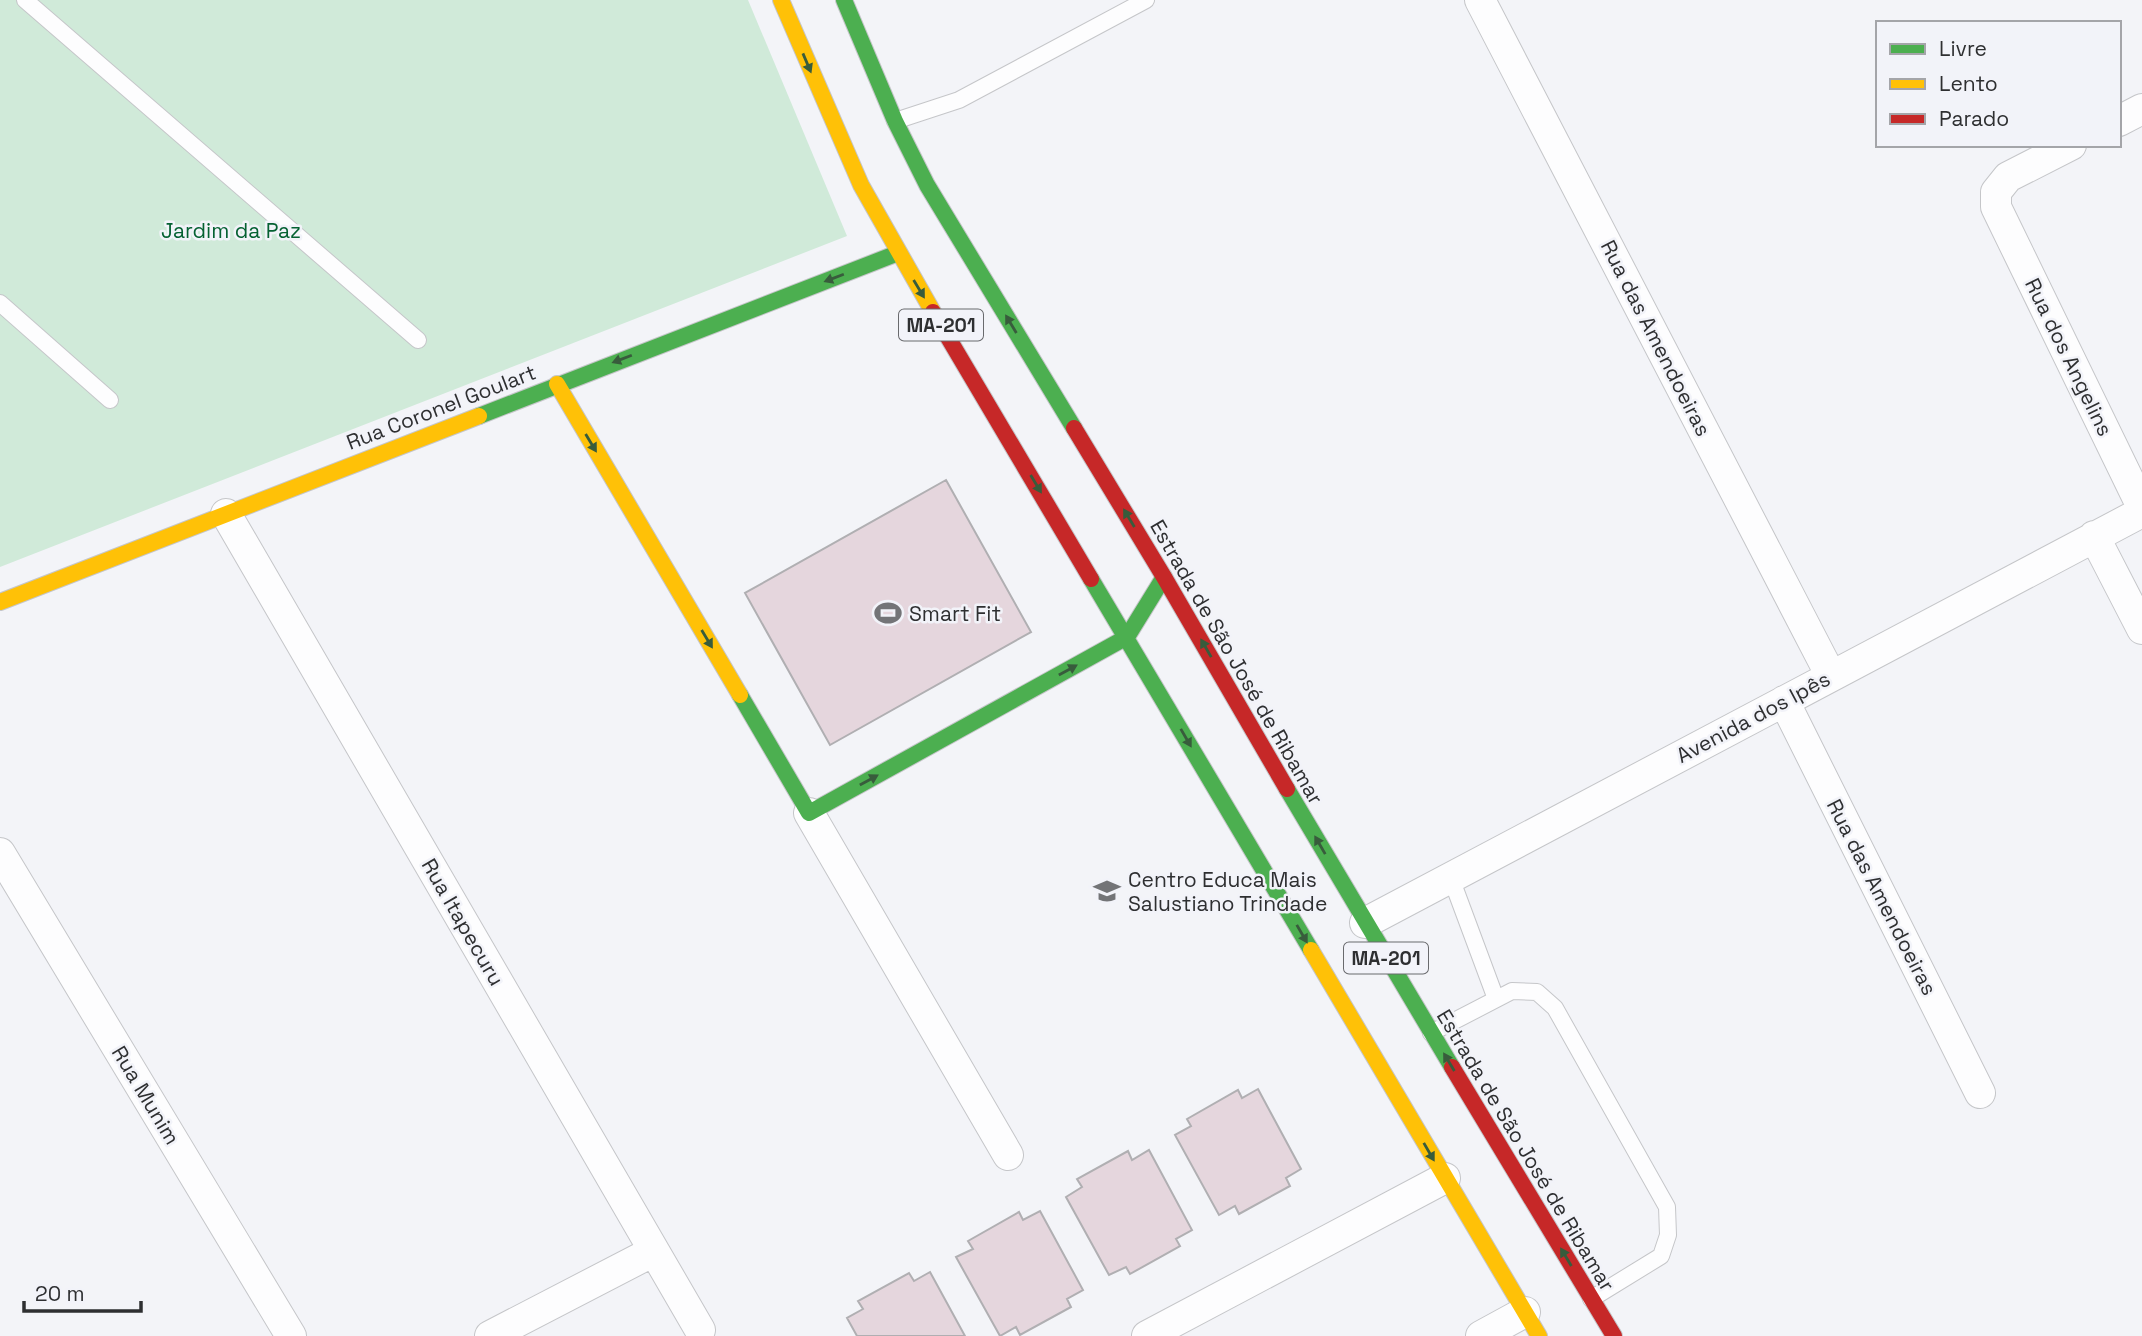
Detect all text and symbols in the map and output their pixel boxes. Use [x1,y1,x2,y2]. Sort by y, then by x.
legend [1876,21,2121,147]
text: Livre [1939,35,1987,62]
one-way arrow [802,53,813,74]
text: Lento [1939,70,1998,97]
text: Parado [1939,105,2009,132]
park label: Jardim da Paz [161,217,301,244]
street label: Rua das Amendoeiras [1595,235,1717,441]
one-way arrow [823,272,844,283]
street label: Rua dos Angelins [2019,274,2119,440]
one-way arrow [913,279,925,298]
road number: MA-201 [899,310,983,340]
one-way arrow [1005,314,1017,333]
one-way arrow [611,354,632,365]
street label: Rua Coronel Goulart [342,358,540,456]
one-way arrow [585,433,597,453]
one-way arrow [1029,474,1042,493]
one-way arrow [1122,509,1135,528]
street label: Estrada de São José de Ribamar [1144,515,1330,809]
sports icon: Smart Fit [873,598,903,628]
place label: Smart Fit [909,600,1001,627]
one-way arrow [701,629,713,649]
one-way arrow [1200,639,1212,658]
one-way arrow [1058,664,1078,676]
street label: Avenida dos Ipês [1671,665,1835,769]
one-way arrow [1180,729,1193,748]
one-way arrow [859,774,879,786]
street label: Rua das Amendoeiras [1821,794,1943,1000]
one-way arrow [1314,835,1326,855]
street label: Rua Itapecuru [416,854,510,990]
place label: Centro Educa Mais Salustiano Trindade [1128,866,1327,917]
school or university icon: Centro Educa Mais Salustiano Trindade [1092,876,1122,906]
one-way arrow [1295,925,1308,944]
road number: MA-201 [1344,942,1428,974]
street label: Estrada de São José de Ribamar [1431,1004,1621,1296]
street label: Rua Munim [106,1041,186,1149]
one-way arrow [1442,1052,1455,1071]
one-way arrow [1423,1142,1436,1161]
one-way arrow [1560,1247,1572,1266]
scale bar [24,1270,142,1314]
text: 20 m [35,1280,85,1307]

